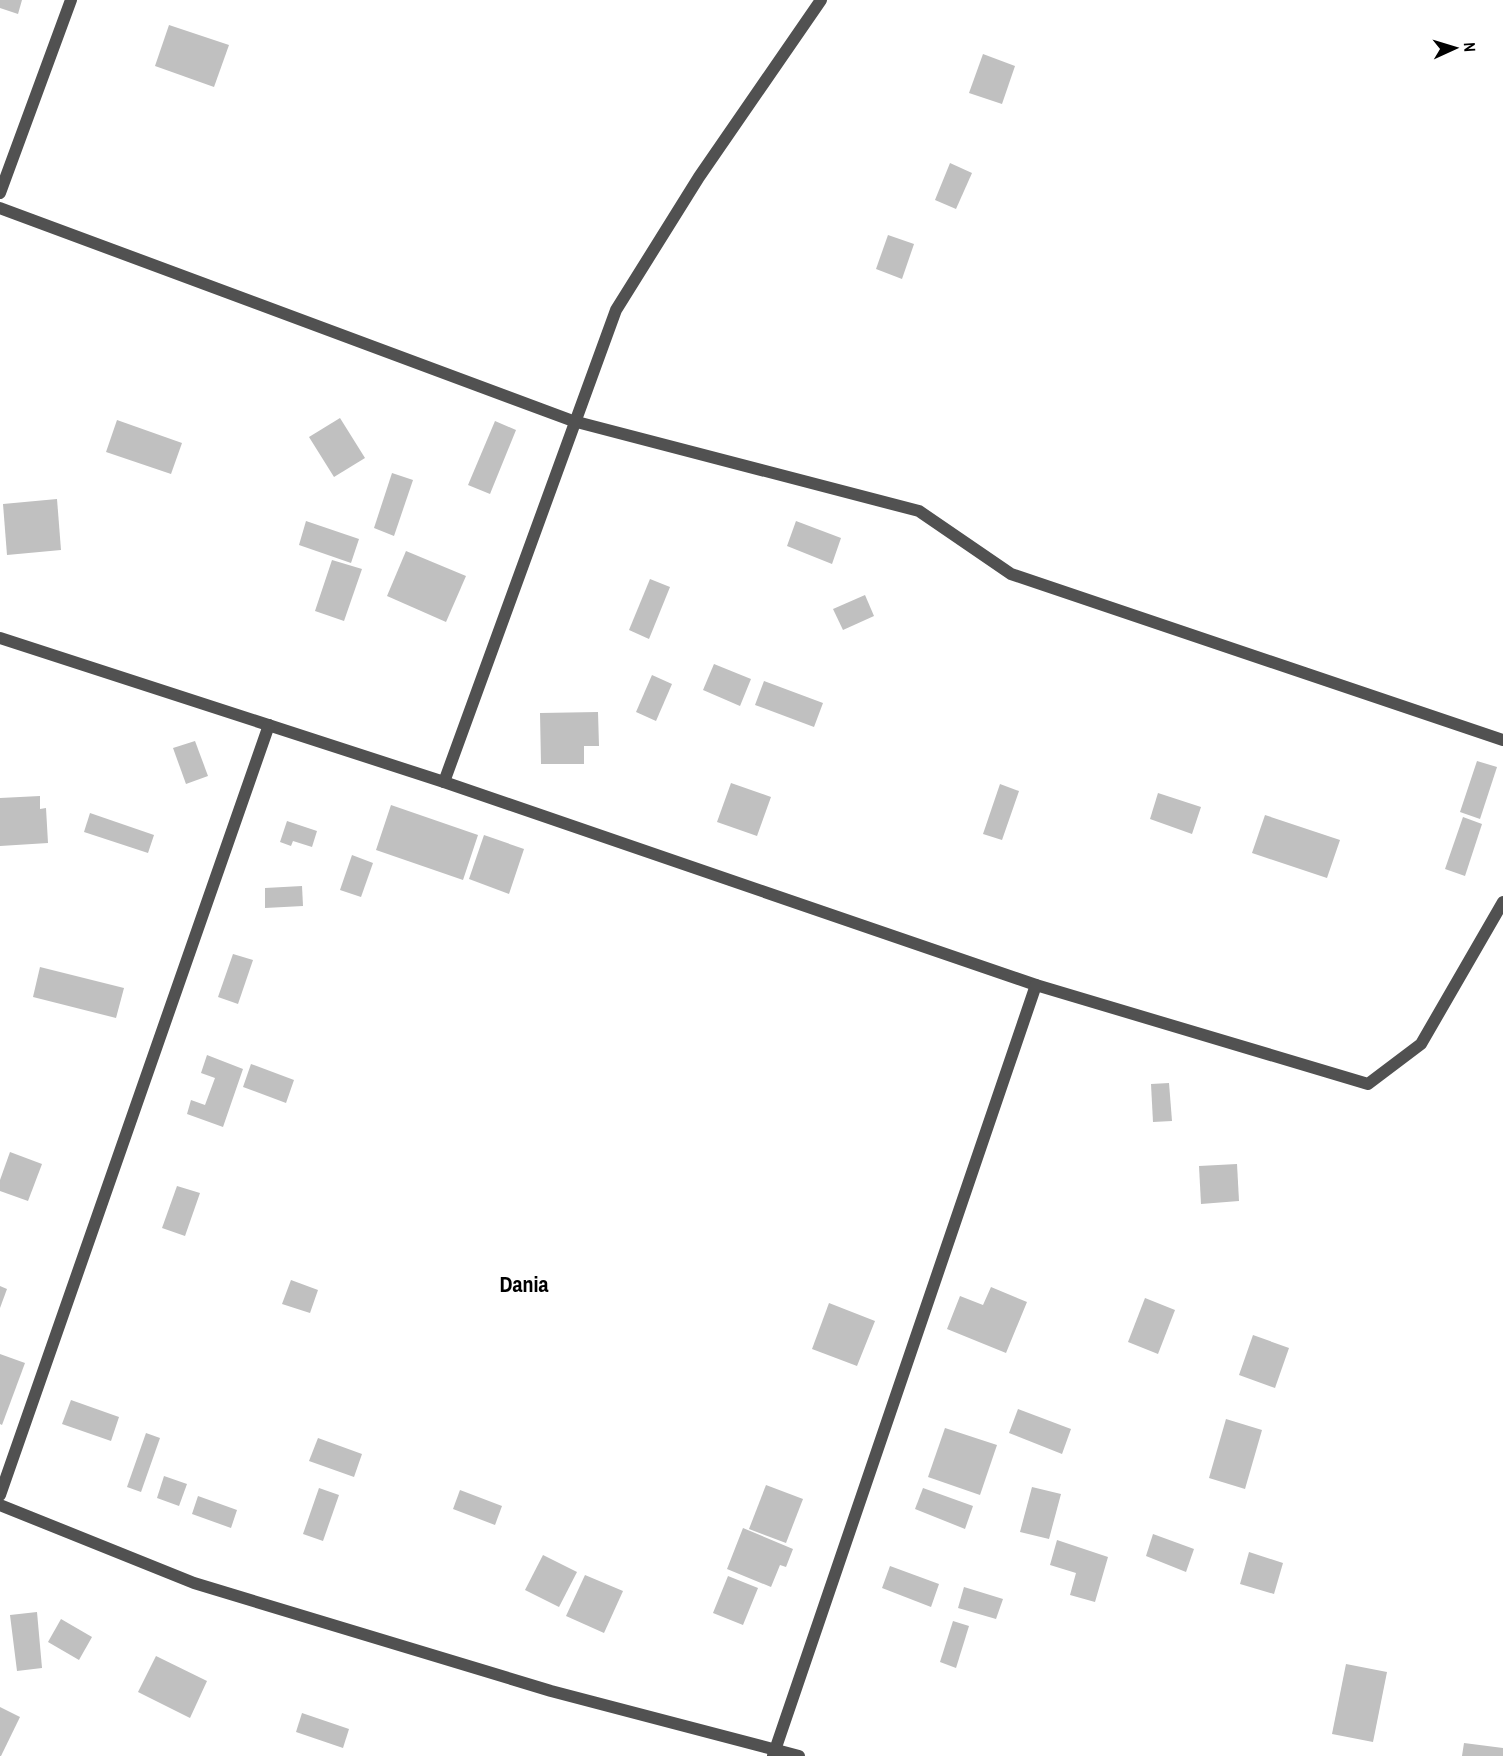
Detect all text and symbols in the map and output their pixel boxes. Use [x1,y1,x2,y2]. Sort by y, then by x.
north arrow [1425,18,1485,78]
text: N [1459,41,1481,52]
district label: Dania [499,1269,549,1299]

